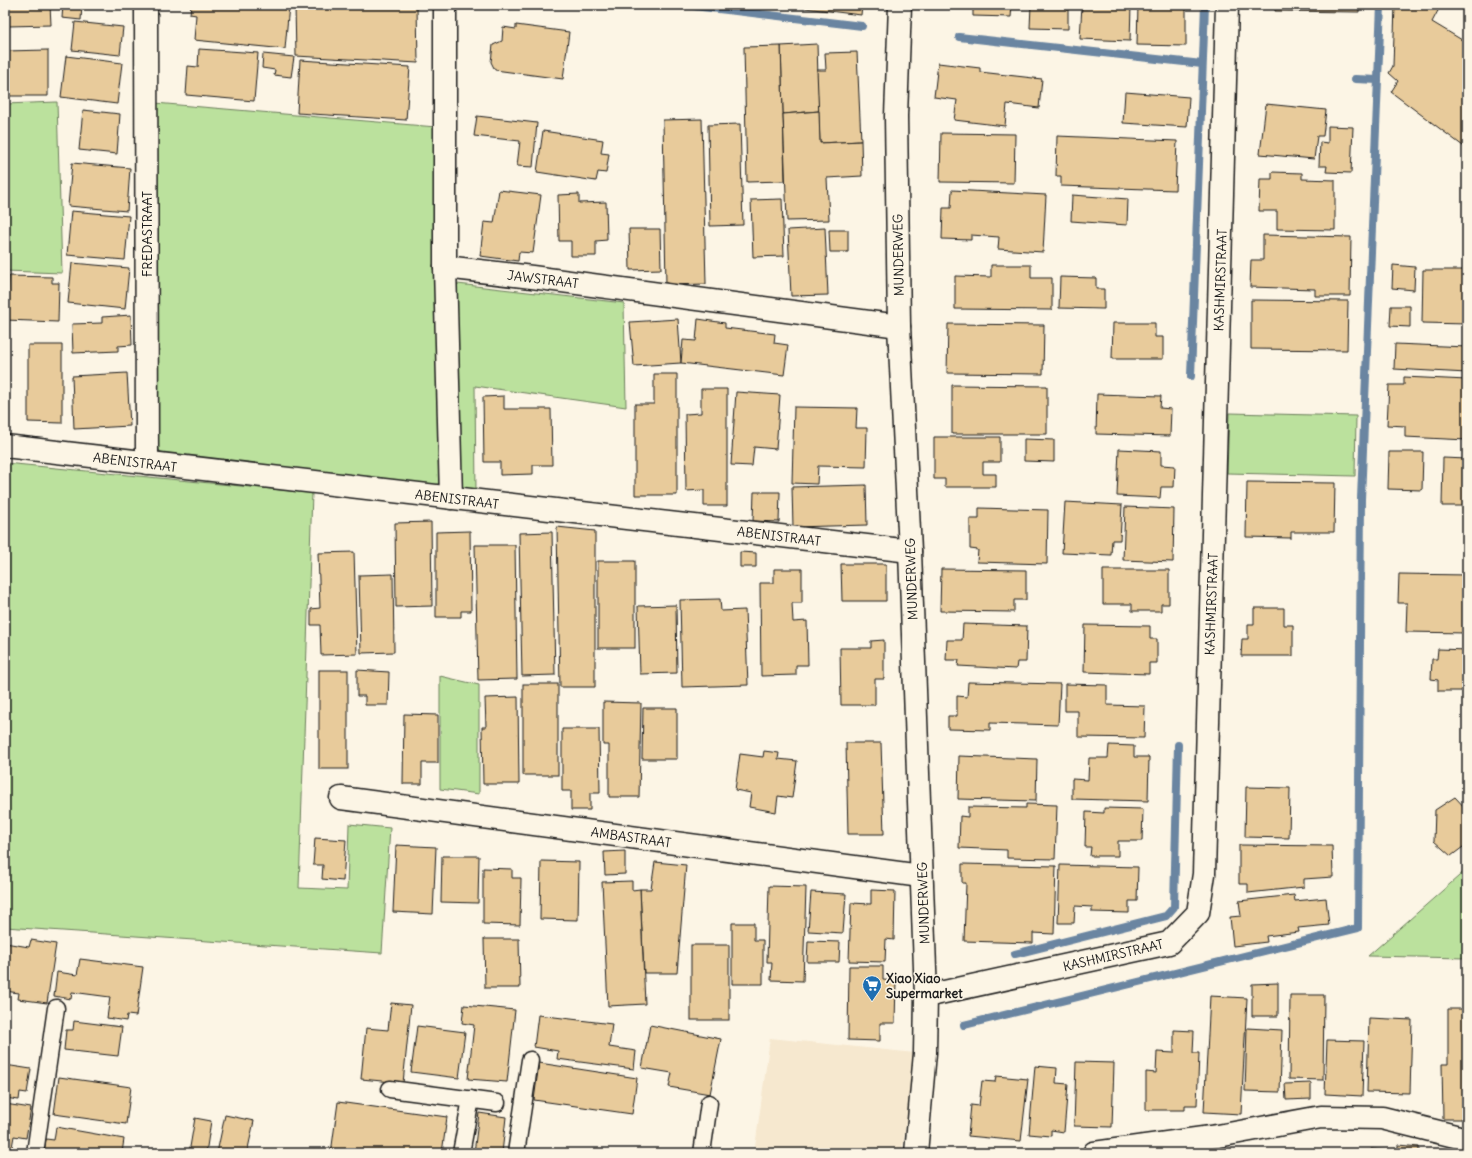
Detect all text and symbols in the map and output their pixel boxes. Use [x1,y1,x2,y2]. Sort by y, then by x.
street label: FREDASTRAAT [139,191,156,277]
street label: MUNDERWEG [889,214,908,296]
street label: KASHMIRSTRAAT [1210,228,1231,332]
street label: JAWSTRAAT [506,267,580,292]
street label: ABENISTRAAT [92,449,178,476]
street label: ABENISTRAAT [414,486,500,513]
street label: ABENISTRAAT [736,523,822,550]
street label: MUNDERWEG [902,538,921,620]
street label: KASHMIRSTRAAT [1201,552,1222,656]
street label: AMBASTRAAT [590,823,672,852]
street label: MUNDERWEG [914,862,933,944]
street label: KASHMIRSTRAAT [1061,936,1165,975]
place label: Xiao Xiao Supermarket [886,970,963,1002]
supermarket icon: Xiao Xiao Supermarket [861,974,883,1002]

